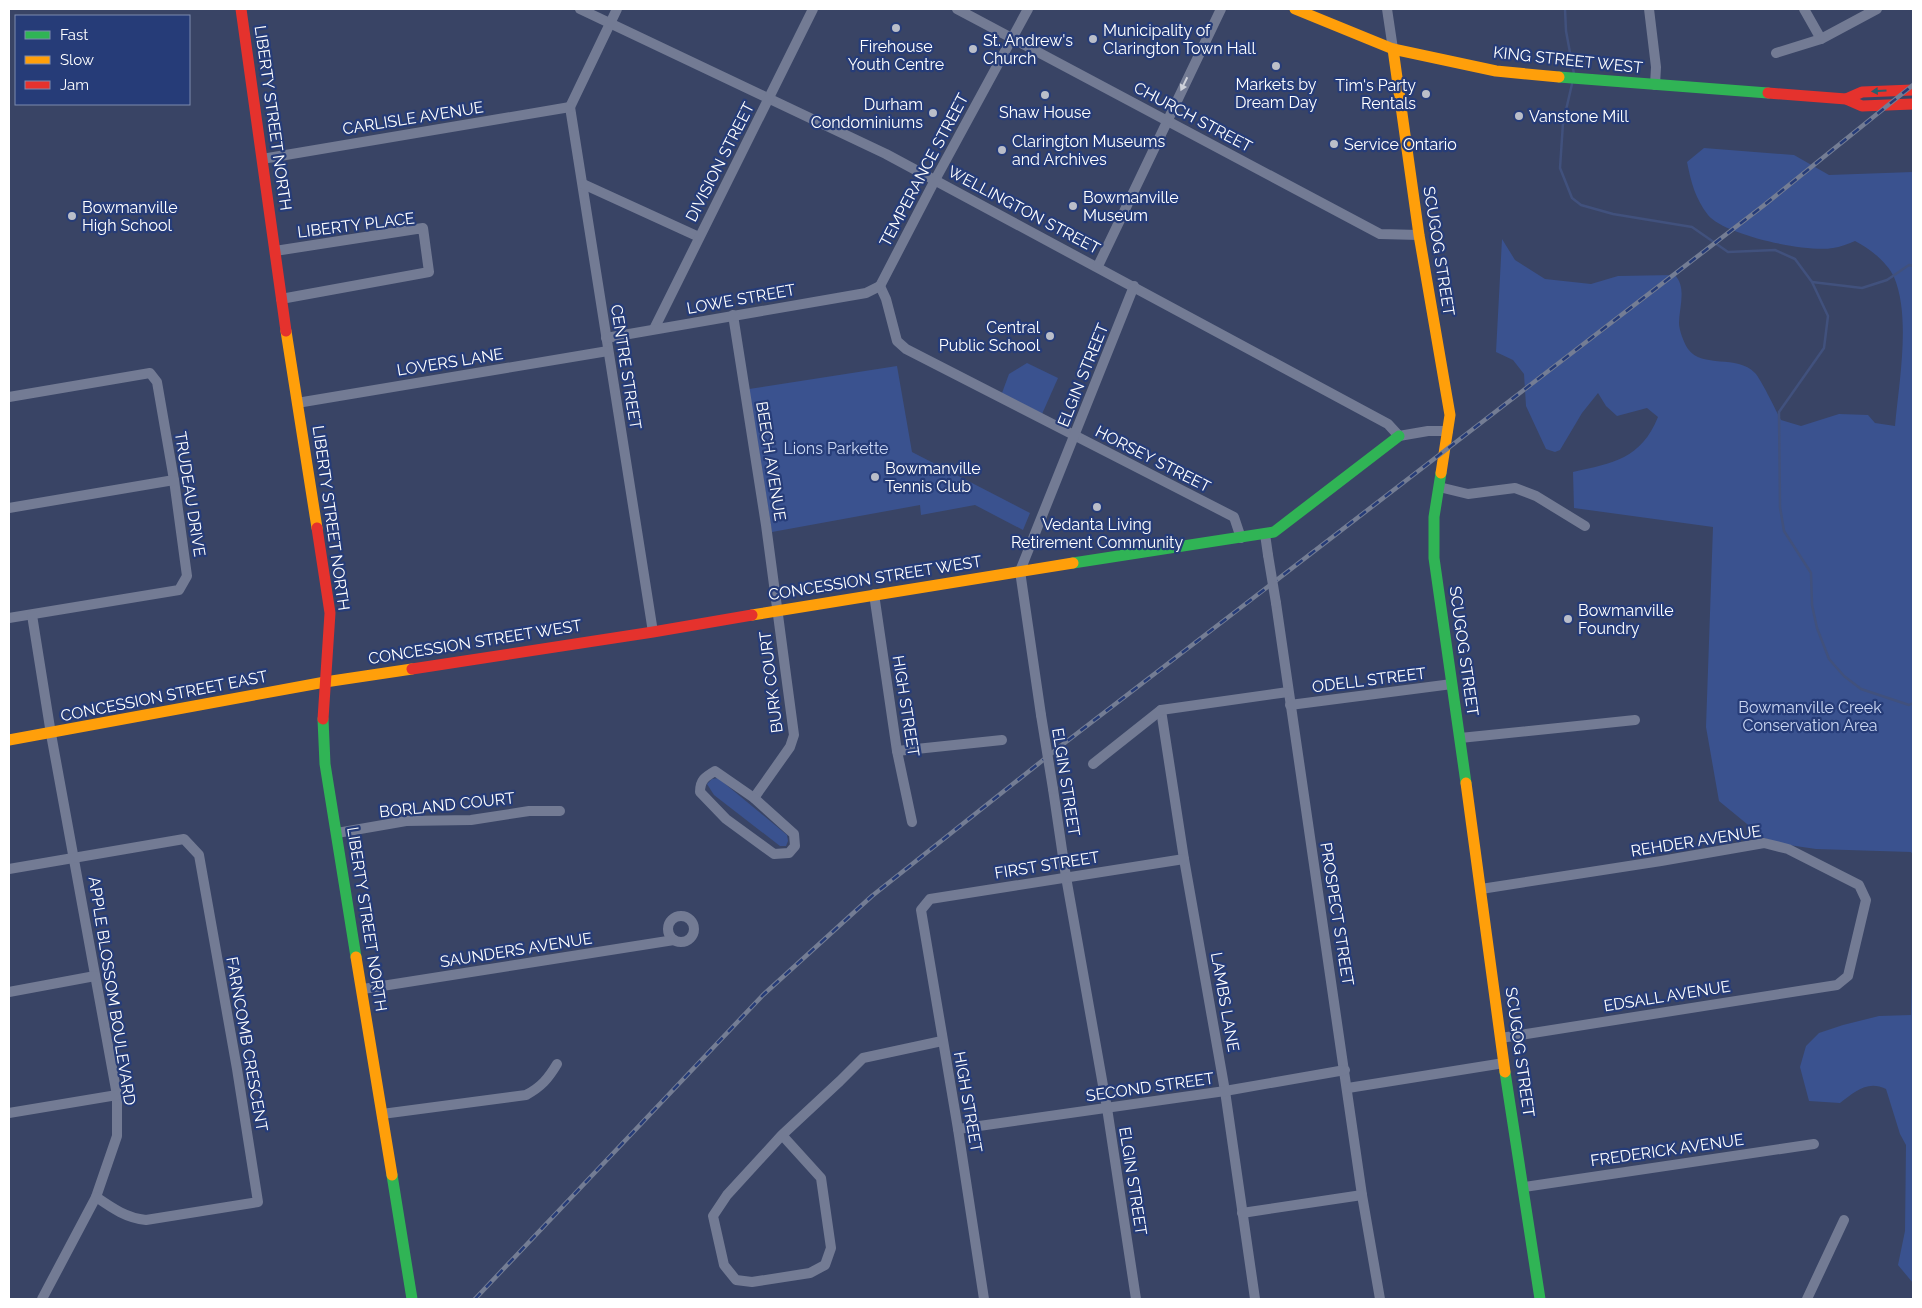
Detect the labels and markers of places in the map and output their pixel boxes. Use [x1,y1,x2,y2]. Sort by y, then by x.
place label: Municipality of Clarington Town Hall [1103,21,1256,58]
marker: Firehouse Youth Centre [890,22,902,34]
place label: St. Andrew's Church [983,31,1073,68]
marker: Municipality of Clarington Town Hall [1087,33,1099,45]
place label: Firehouse Youth Centre [848,37,944,74]
marker: St. Andrew's Church [967,43,979,55]
marker: Markets by Dream Day [1270,60,1282,72]
place label: Markets by Dream Day [1235,75,1317,112]
place label: Tim's Party Rentals [1335,76,1416,113]
marker: Tim's Party Rentals [1420,88,1432,100]
marker: Shaw House [1039,89,1051,101]
place label: Durham Condominiums [811,95,923,132]
place label: Shaw House [999,103,1091,122]
marker: Durham Condominiums [927,107,939,119]
place label: Vanstone Mill [1529,107,1629,126]
marker: Vanstone Mill [1513,110,1525,122]
place label: Clarington Museums and Archives [1012,132,1165,169]
place label: Service Ontario [1344,135,1457,154]
marker: Service Ontario [1328,138,1340,150]
marker: Clarington Museums and Archives [996,144,1008,156]
place label: Bowmanville Museum [1083,188,1179,225]
place label: Bowmanville High School [82,198,178,235]
marker: Bowmanville Museum [1067,200,1079,212]
marker: Bowmanville High School [66,210,78,222]
place label: Central Public School [939,318,1041,355]
marker: Central Public School [1044,330,1056,342]
place label: Bowmanville Tennis Club [885,459,981,496]
marker: Bowmanville Tennis Club [869,471,881,483]
marker: Vedanta Living Retirement Community [1091,501,1103,513]
place label: Vedanta Living Retirement Community [1011,515,1183,552]
place label: Bowmanville Foundry [1578,601,1674,638]
marker: Bowmanville Foundry [1562,613,1574,625]

